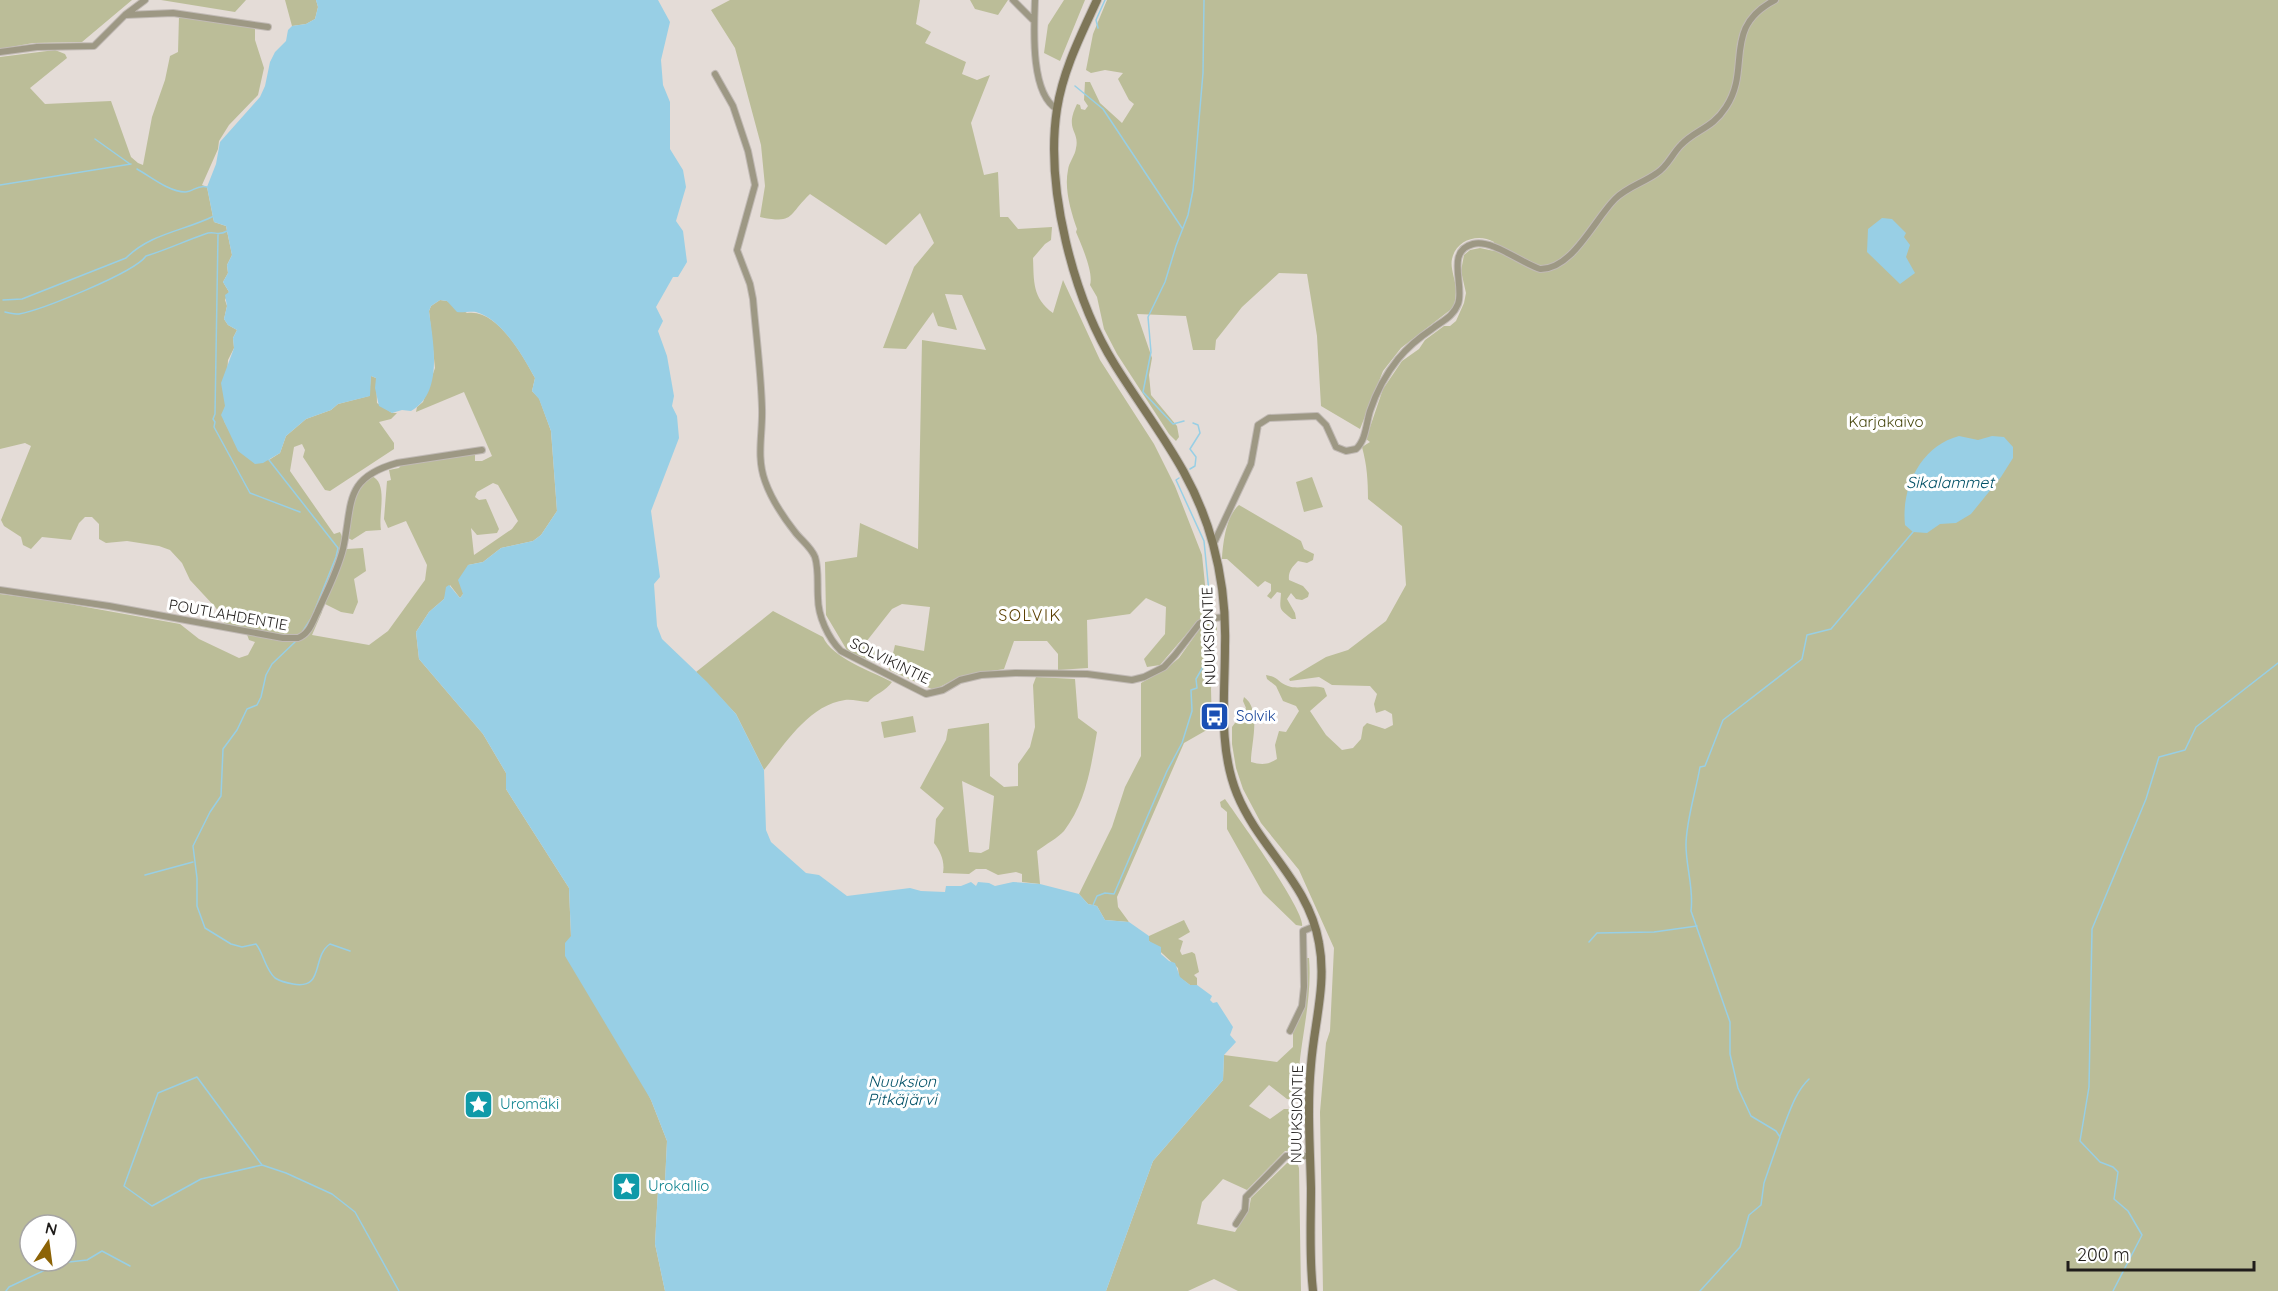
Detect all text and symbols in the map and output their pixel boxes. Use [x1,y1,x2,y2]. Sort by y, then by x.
park label: Karjakaivo [1848,412,1924,431]
water label: Sikalammet [1906,472,1995,492]
street label: NUUKSIONTIE [1197,587,1220,685]
street label: POUTLAHDENTIE [167,595,289,634]
district label: SOLVIK [998,605,1062,625]
street label: SOLVIKINTIE [847,633,933,688]
bus stop icon: Solvik [1199,700,1231,732]
place label: Solvik [1236,706,1276,725]
street label: NUUKSIONTIE [1286,1065,1307,1163]
water label: Nuuksion Pitkäjärvi [867,1071,938,1109]
place icon: Uromäki [463,1088,495,1120]
place label: Uromäki [500,1094,559,1113]
place icon: Urokallio [611,1170,643,1202]
place label: Urokallio [648,1176,709,1195]
north arrow [18,1213,78,1273]
text: N [43,1217,59,1239]
scale bar [2068,1234,2254,1272]
text: 200 m [2077,1243,2130,1266]

